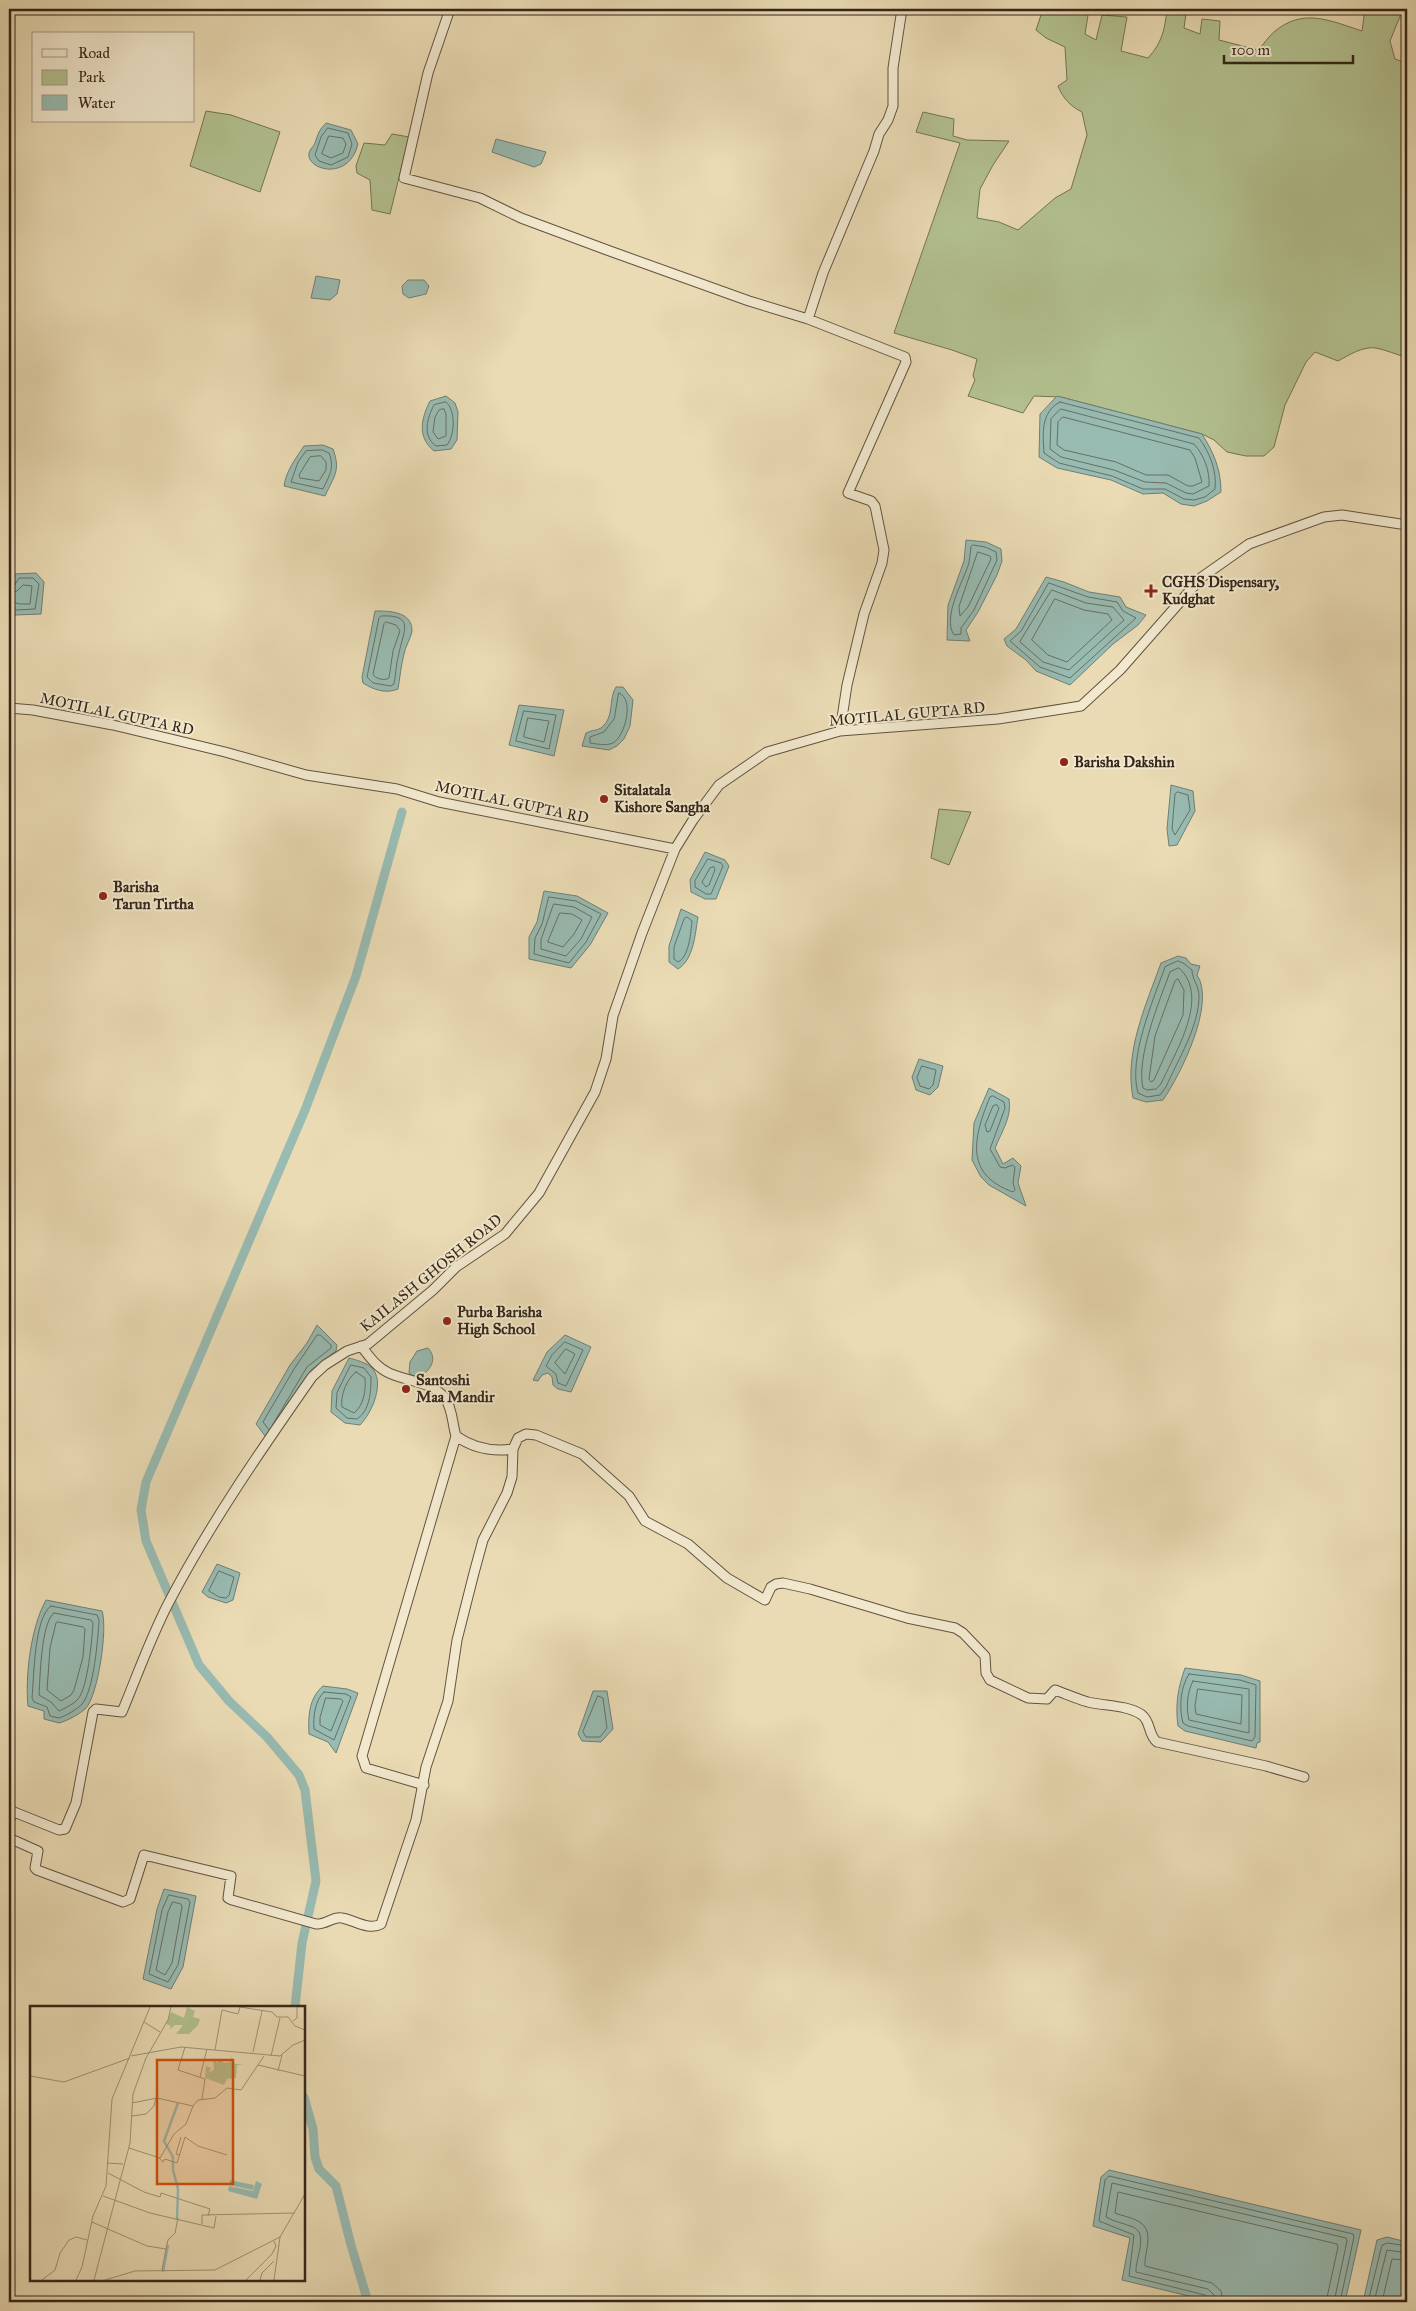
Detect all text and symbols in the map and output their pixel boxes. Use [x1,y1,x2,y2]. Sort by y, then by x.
legend [32,32,195,122]
scale bar [1224,32,1352,64]
text: 100 m [1231,41,1271,59]
text: Road [78,44,110,62]
text: Park [78,68,105,86]
text: Water [78,94,115,112]
place label: CGHS Dispensary, Kudghat [1162,573,1279,609]
marker: CGHS Dispensary, Kudghat [1144,584,1158,598]
street label: MOTILAL GUPTA RD [38,689,196,739]
street label: MOTILAL GUPTA RD [828,698,986,730]
place label: Barisha Dakshin [1074,753,1175,771]
marker: Barisha Dakshin [1058,756,1070,768]
street label: MOTILAL GUPTA RD [433,777,591,827]
place label: Sitalatala Kishore Sangha [614,781,711,817]
marker: Sitalatala Kishore Sangha [598,793,610,805]
place label: Barisha Tarun Tirtha [112,878,194,913]
marker: Barisha Tarun Tirtha [97,890,109,902]
street label: KAILASH GHOSH ROAD [357,1210,506,1336]
place label: Purba Barisha High School [457,1303,543,1339]
marker: Purba Barisha High School [441,1315,453,1327]
place label: Santoshi Maa Mandir [416,1371,495,1406]
marker: Santoshi Maa Mandir [400,1383,412,1395]
inset map [30,2006,305,2281]

